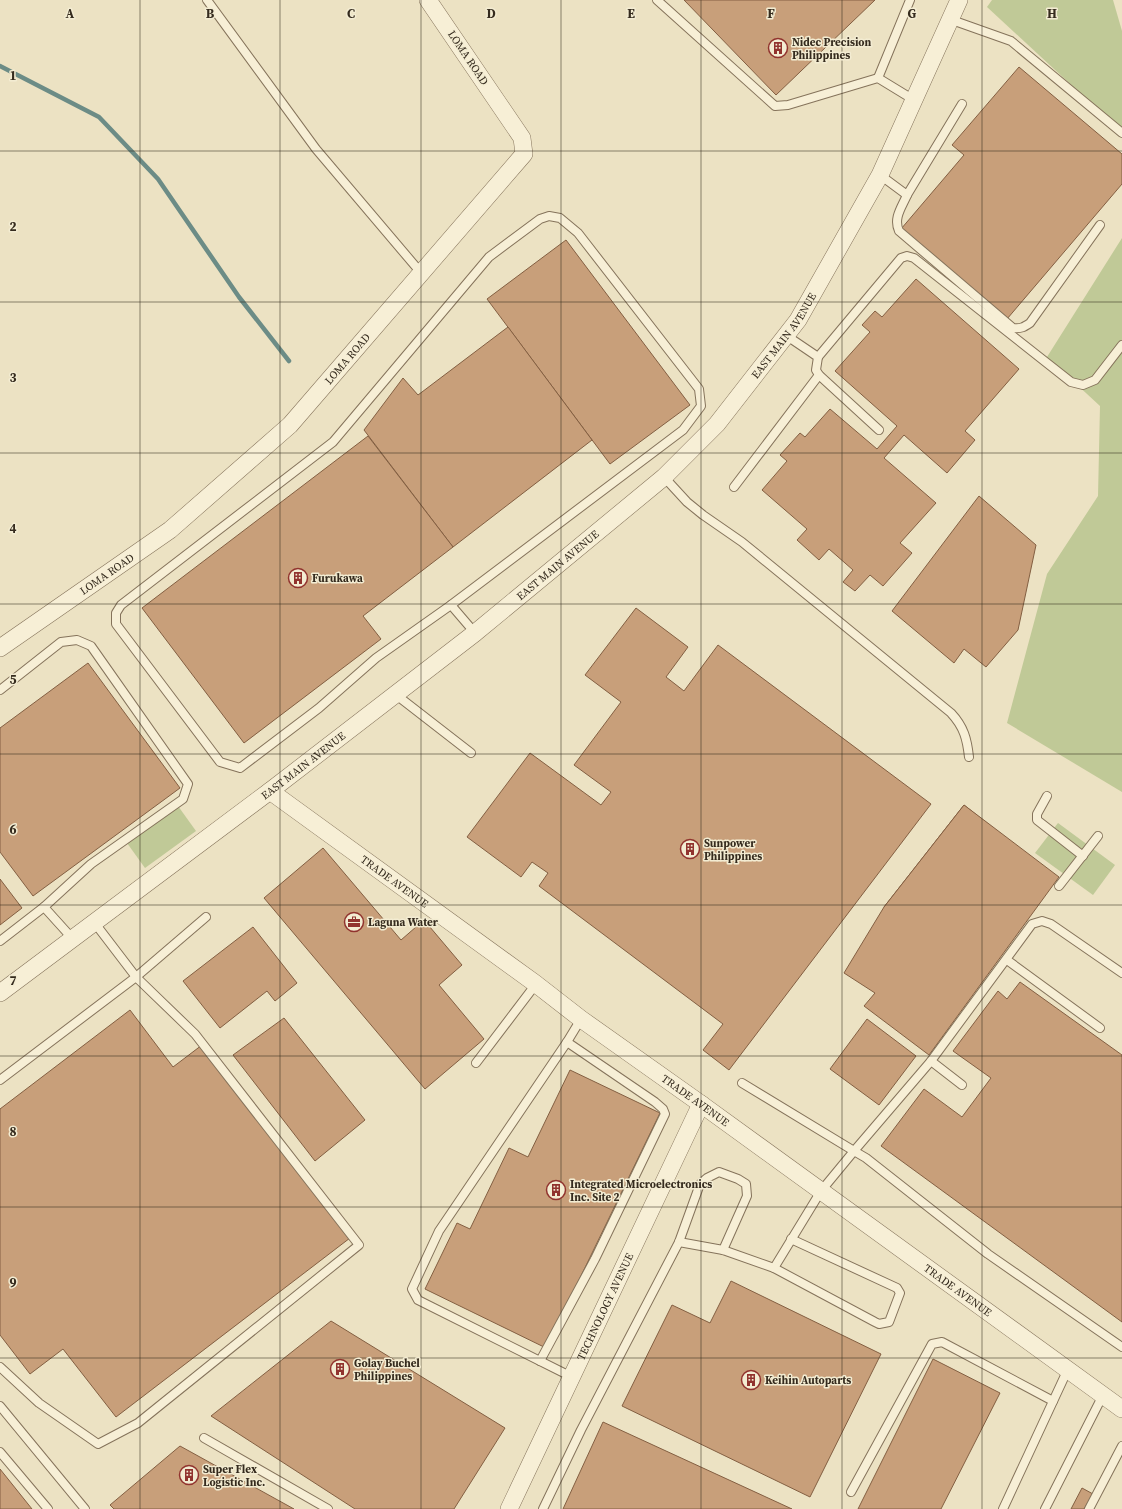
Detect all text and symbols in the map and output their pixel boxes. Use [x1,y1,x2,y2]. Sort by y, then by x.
text: A [66,5,75,22]
text: B [206,5,215,22]
text: C [347,5,355,22]
text: D [486,5,496,22]
text: E [627,5,635,22]
text: F [767,5,775,22]
text: G [908,5,917,22]
text: H [1047,5,1057,22]
street label: LOMA ROAD [444,28,492,88]
place label: Nidec Precision Philippines [792,35,872,63]
building icon: Nidec Precision Philippines [767,37,789,59]
text: 1 [9,67,17,84]
text: 2 [9,218,17,235]
street label: EAST MAIN AVENUE [748,289,820,382]
street label: LOMA ROAD [321,330,374,387]
text: 3 [9,369,17,386]
text: 4 [9,520,17,537]
street label: EAST MAIN AVENUE [513,526,602,603]
street label: LOMA ROAD [77,550,137,598]
building icon: Furukawa [287,567,309,589]
place label: Furukawa [312,571,363,586]
text: 5 [9,671,17,688]
street label: EAST MAIN AVENUE [258,728,349,803]
text: 6 [9,821,17,838]
place label: Sunpower Philippines [704,836,762,864]
building icon: Sunpower Philippines [679,838,701,860]
street label: TRADE AVENUE [358,852,432,911]
office icon: Laguna Water [343,911,365,933]
place label: Laguna Water [368,915,439,930]
text: 7 [9,972,17,989]
street label: TRADE AVENUE [658,1071,733,1130]
text: 8 [9,1123,17,1140]
place label: Integrated Microelectronics Inc. Site 2 [570,1177,712,1205]
building icon: Integrated Microelectronics Inc. Site 2 [545,1179,567,1201]
street label: TECHNOLOGY AVENUE [573,1250,637,1363]
street label: TRADE AVENUE [921,1261,995,1320]
text: 9 [9,1274,17,1291]
place label: Golay Buchel Philippines [354,1356,420,1384]
building icon: Golay Buchel Philippines [329,1358,351,1380]
building icon: Keihin Autoparts [740,1369,762,1391]
place label: Keihin Autoparts [765,1373,851,1388]
place label: Super Flex Logistic Inc. [203,1462,265,1490]
building icon: Super Flex Logistic Inc. [178,1464,200,1486]

